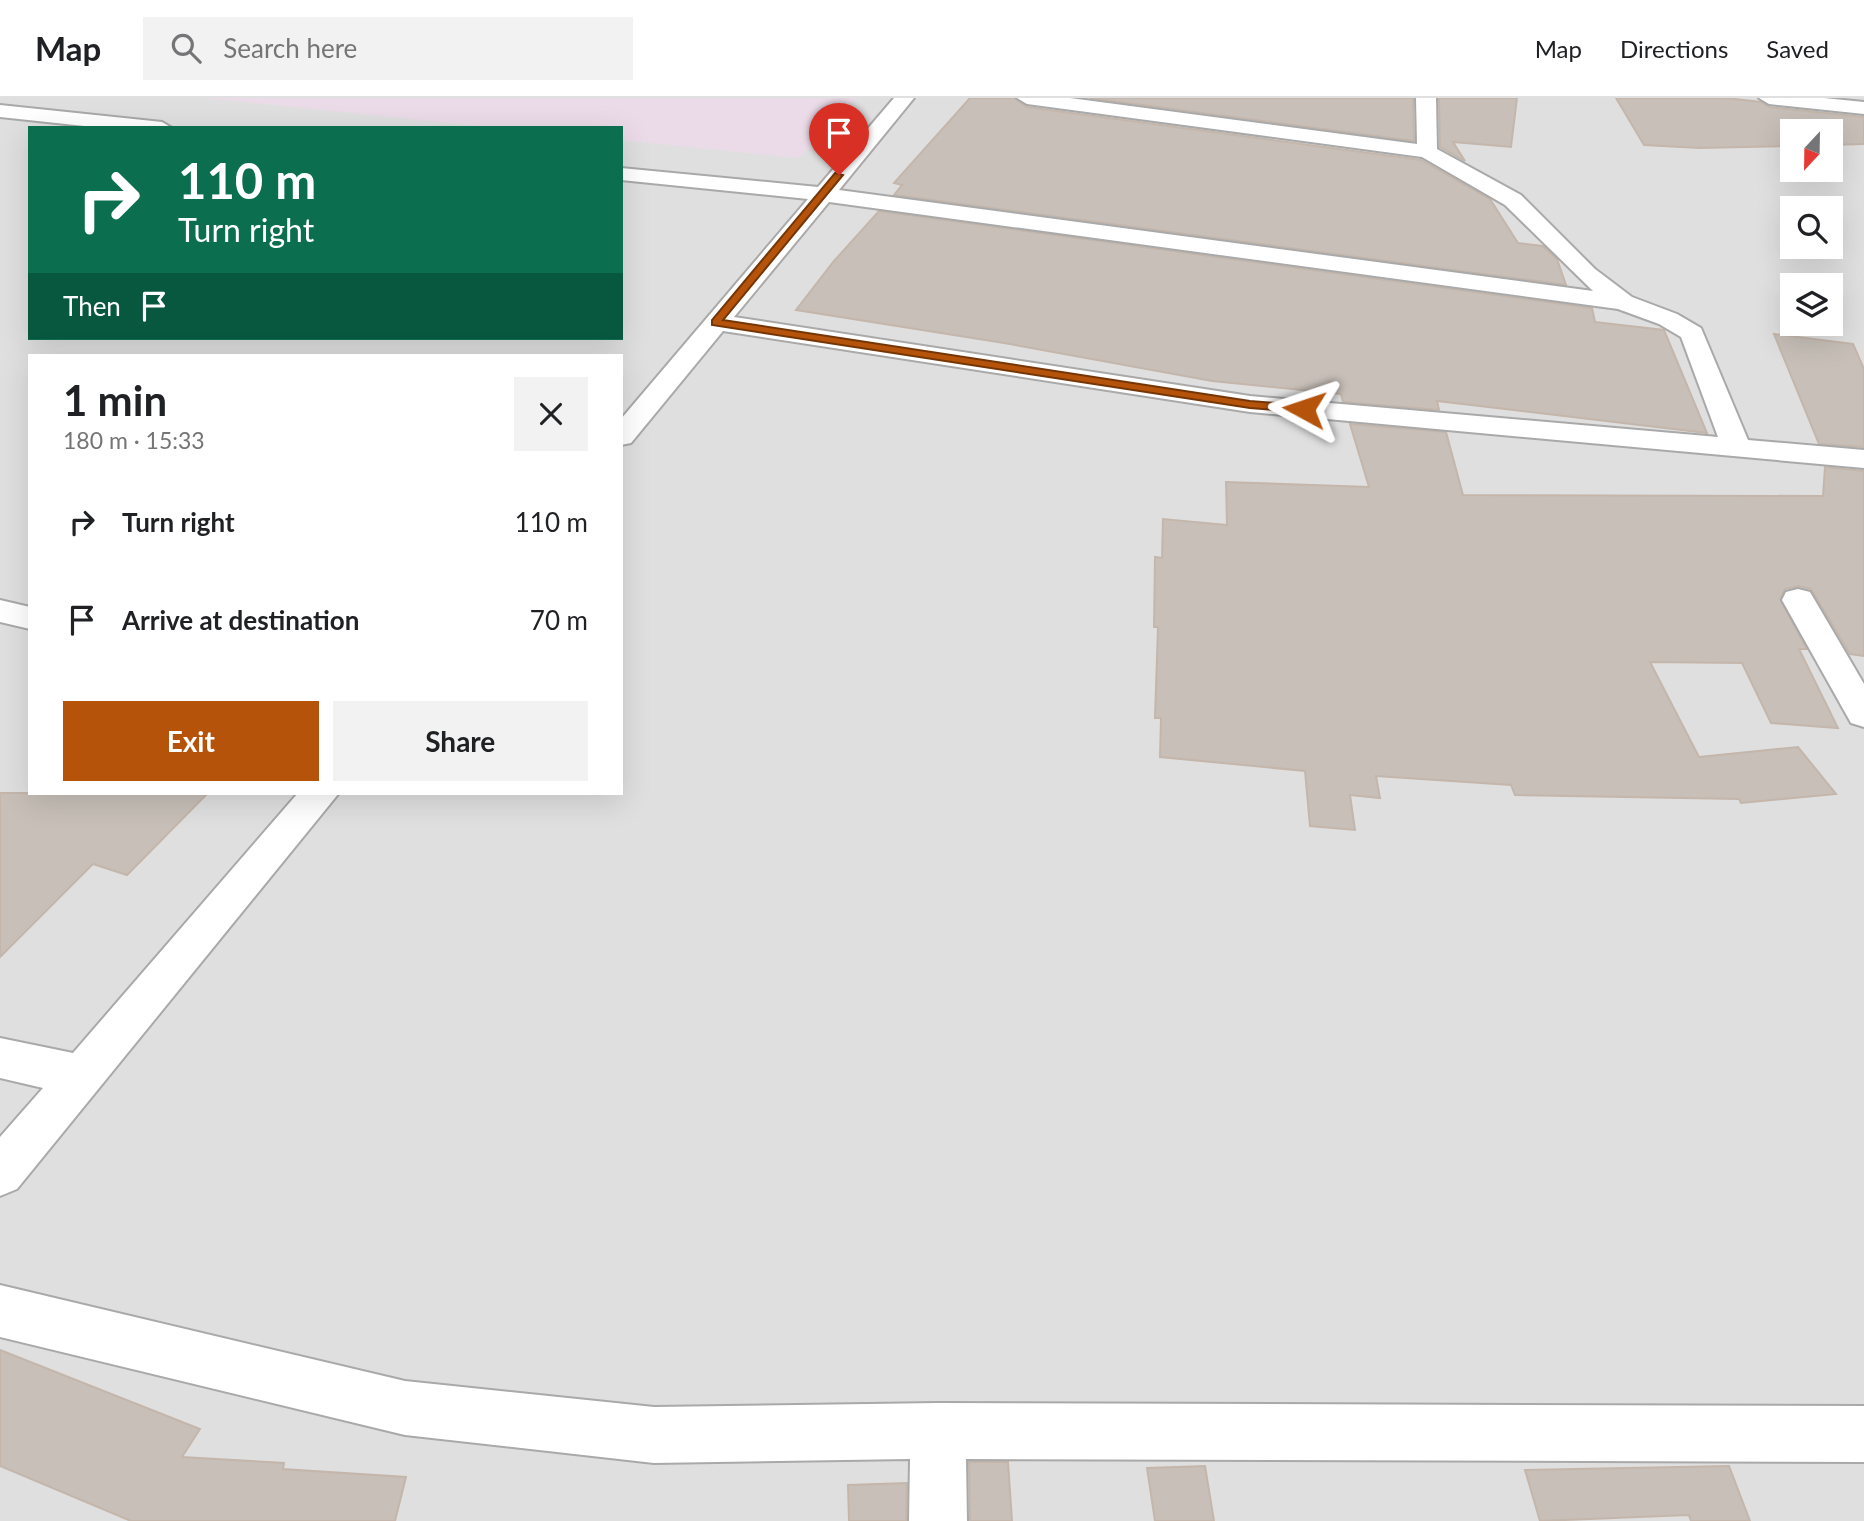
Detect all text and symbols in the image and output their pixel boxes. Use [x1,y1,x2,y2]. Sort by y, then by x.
search box [143,17,633,80]
text: Map [35,28,101,68]
icon: search [167,29,205,67]
text: Search here [223,32,357,64]
text: Map [1535,34,1582,63]
text: Directions [1620,34,1728,63]
text: Saved [1766,34,1829,63]
pin [809,103,869,175]
icon: arrive [820,114,858,152]
north arrow [1780,119,1843,182]
map controls [1780,119,1843,336]
text: 110 m [178,151,316,209]
icon: right [63,154,154,245]
button: search [1780,196,1843,259]
text: Turn right [178,210,314,249]
button: layers [1780,273,1843,336]
icon: arrive [135,287,173,325]
text: Then [63,290,121,322]
position arrow [1267,372,1341,446]
text: 1 min [63,375,167,425]
button: close [514,377,588,451]
text: 180 m · 15:33 [63,426,205,454]
icon: right [63,503,101,541]
text: Turn right [122,506,235,538]
text: 110 m [515,506,588,538]
icon: arrive [63,601,101,639]
text: Arrive at destination [122,604,359,636]
text: 70 m [530,604,588,636]
button: Exit [63,701,319,781]
button: Share [333,701,588,781]

